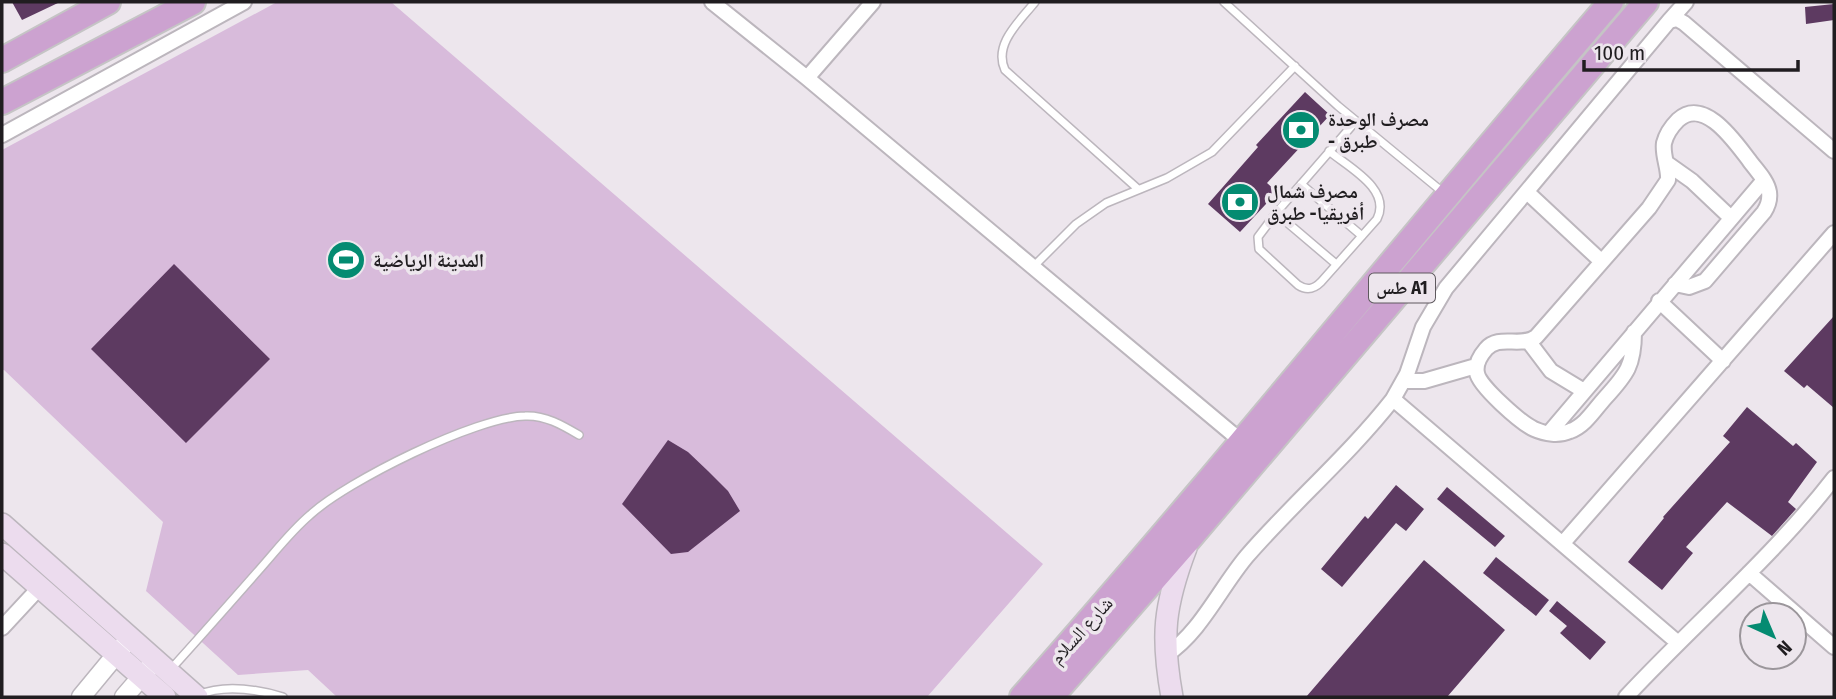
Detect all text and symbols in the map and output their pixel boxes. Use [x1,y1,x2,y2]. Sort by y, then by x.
scale bar [1584,28,1798,72]
text: 100 m [1594,40,1645,66]
place label: مصرف الوحدة - طبرق [1328,108,1429,153]
bank icon: مصرف الوحدة - طبرق [1280,109,1322,151]
place label: مصرف شمال أفريقيا- طبرق [1267,180,1364,225]
bank icon: مصرف شمال أفريقيا- طبرق [1219,181,1261,223]
sports icon: المدينة الرياضية [325,239,367,281]
place label: المدينة الرياضية [373,249,484,272]
road number: طس A1 [1369,274,1435,302]
street label: شارع السلام [1045,592,1119,670]
north arrow [1738,601,1808,671]
text: N [1772,636,1797,660]

